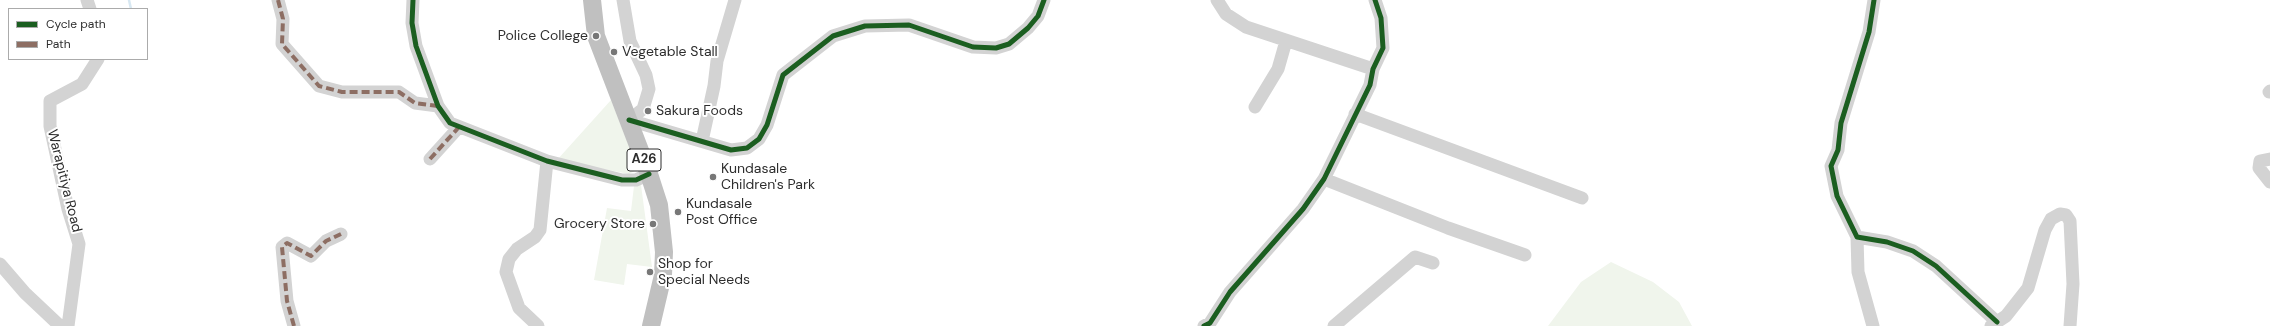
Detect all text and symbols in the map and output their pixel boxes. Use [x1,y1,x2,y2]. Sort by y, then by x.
legend [8,8,148,60]
text: Cycle path [46,16,106,32]
place label: Police College [498,28,588,44]
marker: Police College [591,31,601,41]
text: Path [46,36,71,52]
place label: Vegetable Stall [622,44,718,60]
marker: Vegetable Stall [609,47,619,57]
place label: Sakura Foods [656,103,743,119]
marker: Sakura Foods [643,106,653,116]
street label: Warapitiya Road [43,128,85,234]
road number: A26 [627,149,661,171]
place label: Kundasale Children's Park [721,161,815,194]
marker: Kundasale Children's Park [708,172,718,182]
place label: Kundasale Post Office [686,196,757,228]
marker: Kundasale Post Office [673,207,683,217]
place label: Grocery Store [554,216,645,232]
marker: Grocery Store [648,219,658,229]
place label: Shop for Special Needs [658,256,750,288]
marker: Shop for Special Needs [645,267,655,277]

